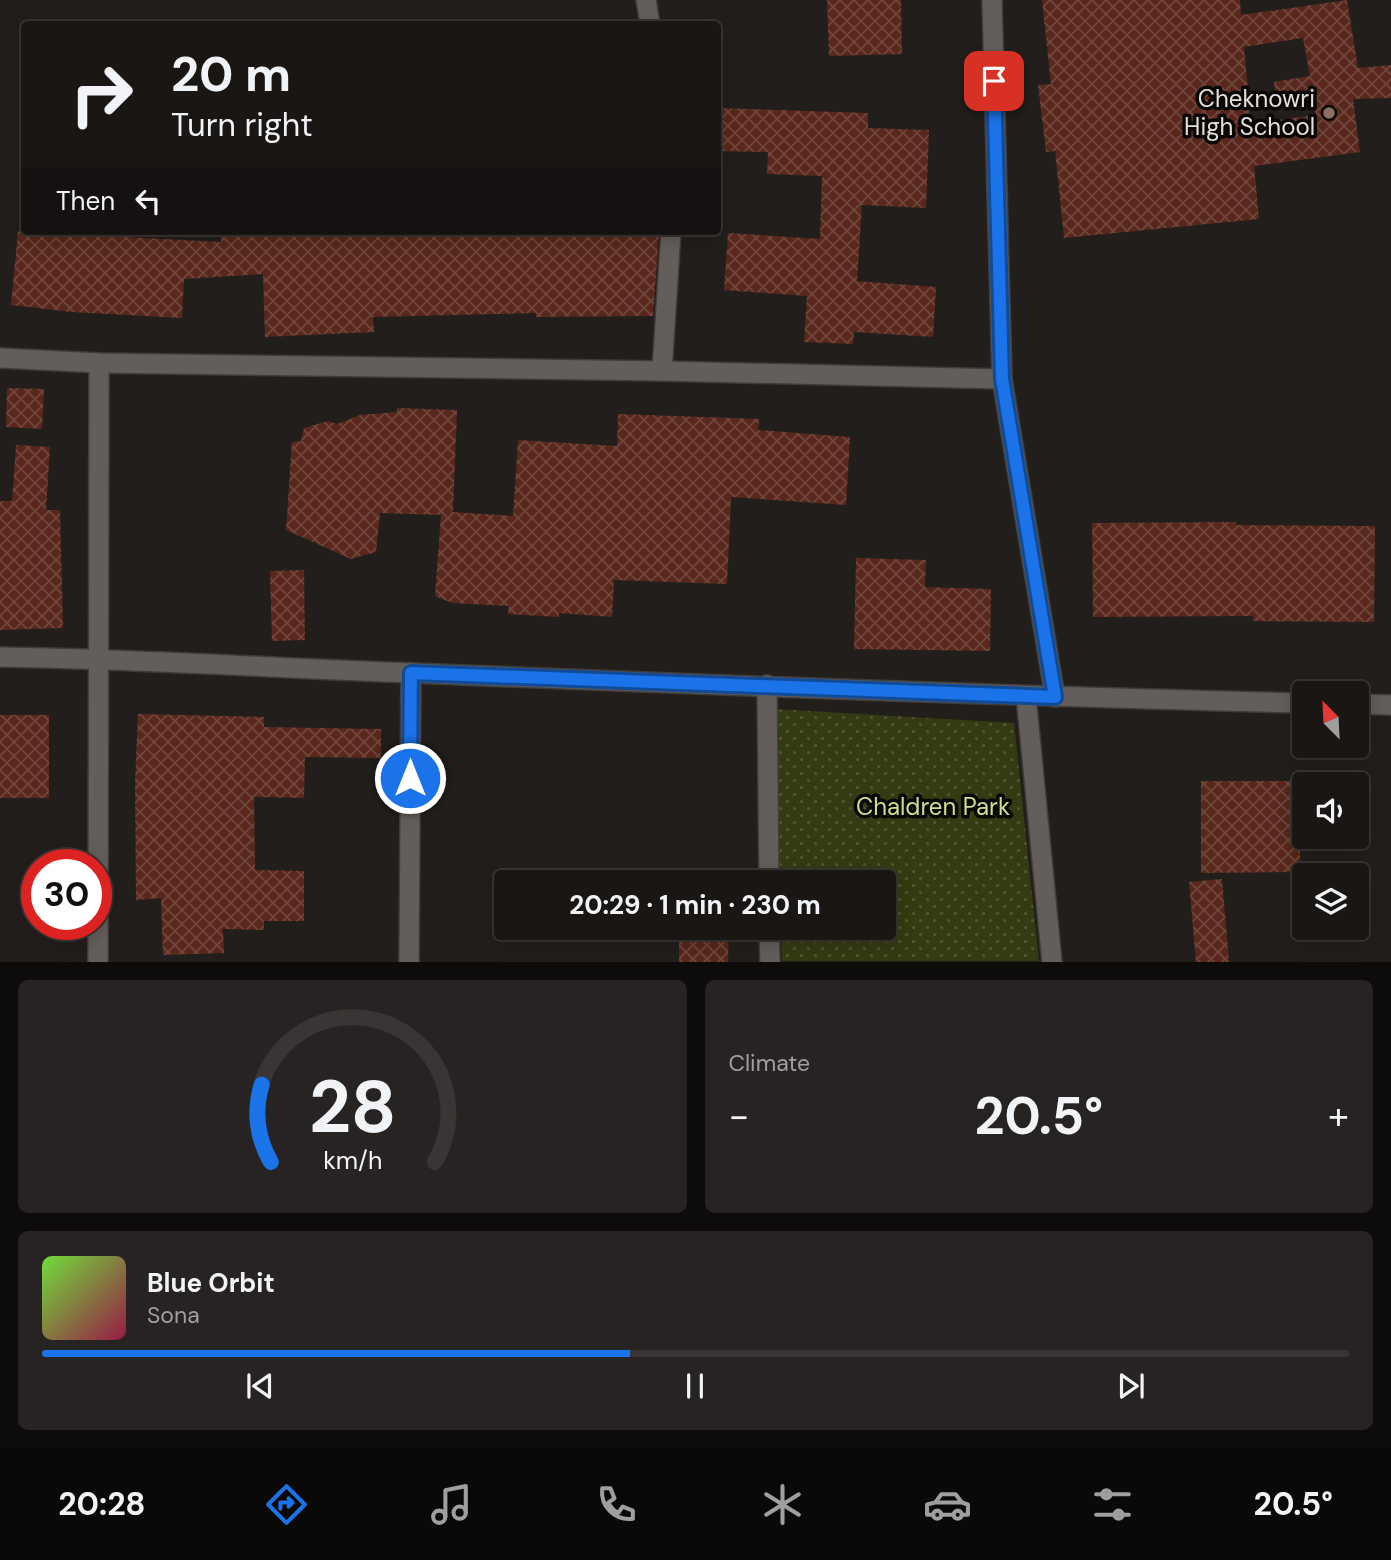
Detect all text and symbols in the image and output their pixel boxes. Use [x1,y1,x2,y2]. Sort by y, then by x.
text: 20 m [171,42,291,106]
icon: right [56,49,147,140]
pin [964,51,1024,111]
icon: arrive [975,62,1013,100]
place label: Cheknowri High School [1184,83,1315,142]
text: Turn right [171,104,313,146]
marker: Cheknowri High School [1321,105,1337,121]
icon: left [129,182,167,220]
text: Then [56,184,115,218]
north arrow [1292,681,1368,758]
map controls [1292,681,1369,940]
position arrow [373,741,447,815]
button: sound [1292,772,1369,849]
park label: Chaldren Park [856,791,1010,822]
speed limit sign: 30 [21,849,112,940]
button: layers [1292,863,1369,940]
text: 20:29 · 1 min · 230 m [569,888,821,922]
text: Climate [729,1048,810,1078]
text: 28 [308,1061,396,1156]
text: 20.5° [974,1082,1103,1150]
text: − [729,1091,749,1141]
text: + [1328,1091,1349,1141]
text: km/h [323,1144,382,1177]
text: Blue Orbit [147,1266,275,1300]
text: Sona [147,1300,200,1330]
icon: previous [241,1367,279,1405]
icon: pause [676,1367,714,1405]
icon: next [1112,1367,1150,1405]
icon: directions [262,1480,311,1529]
icon: music [427,1480,476,1529]
icon: phone [592,1480,641,1529]
icon: climate [758,1480,807,1529]
icon: car [923,1480,972,1529]
icon: filters [1088,1480,1137,1529]
text: 20:28 [58,1483,146,1525]
text: 20.5° [1254,1483,1333,1525]

